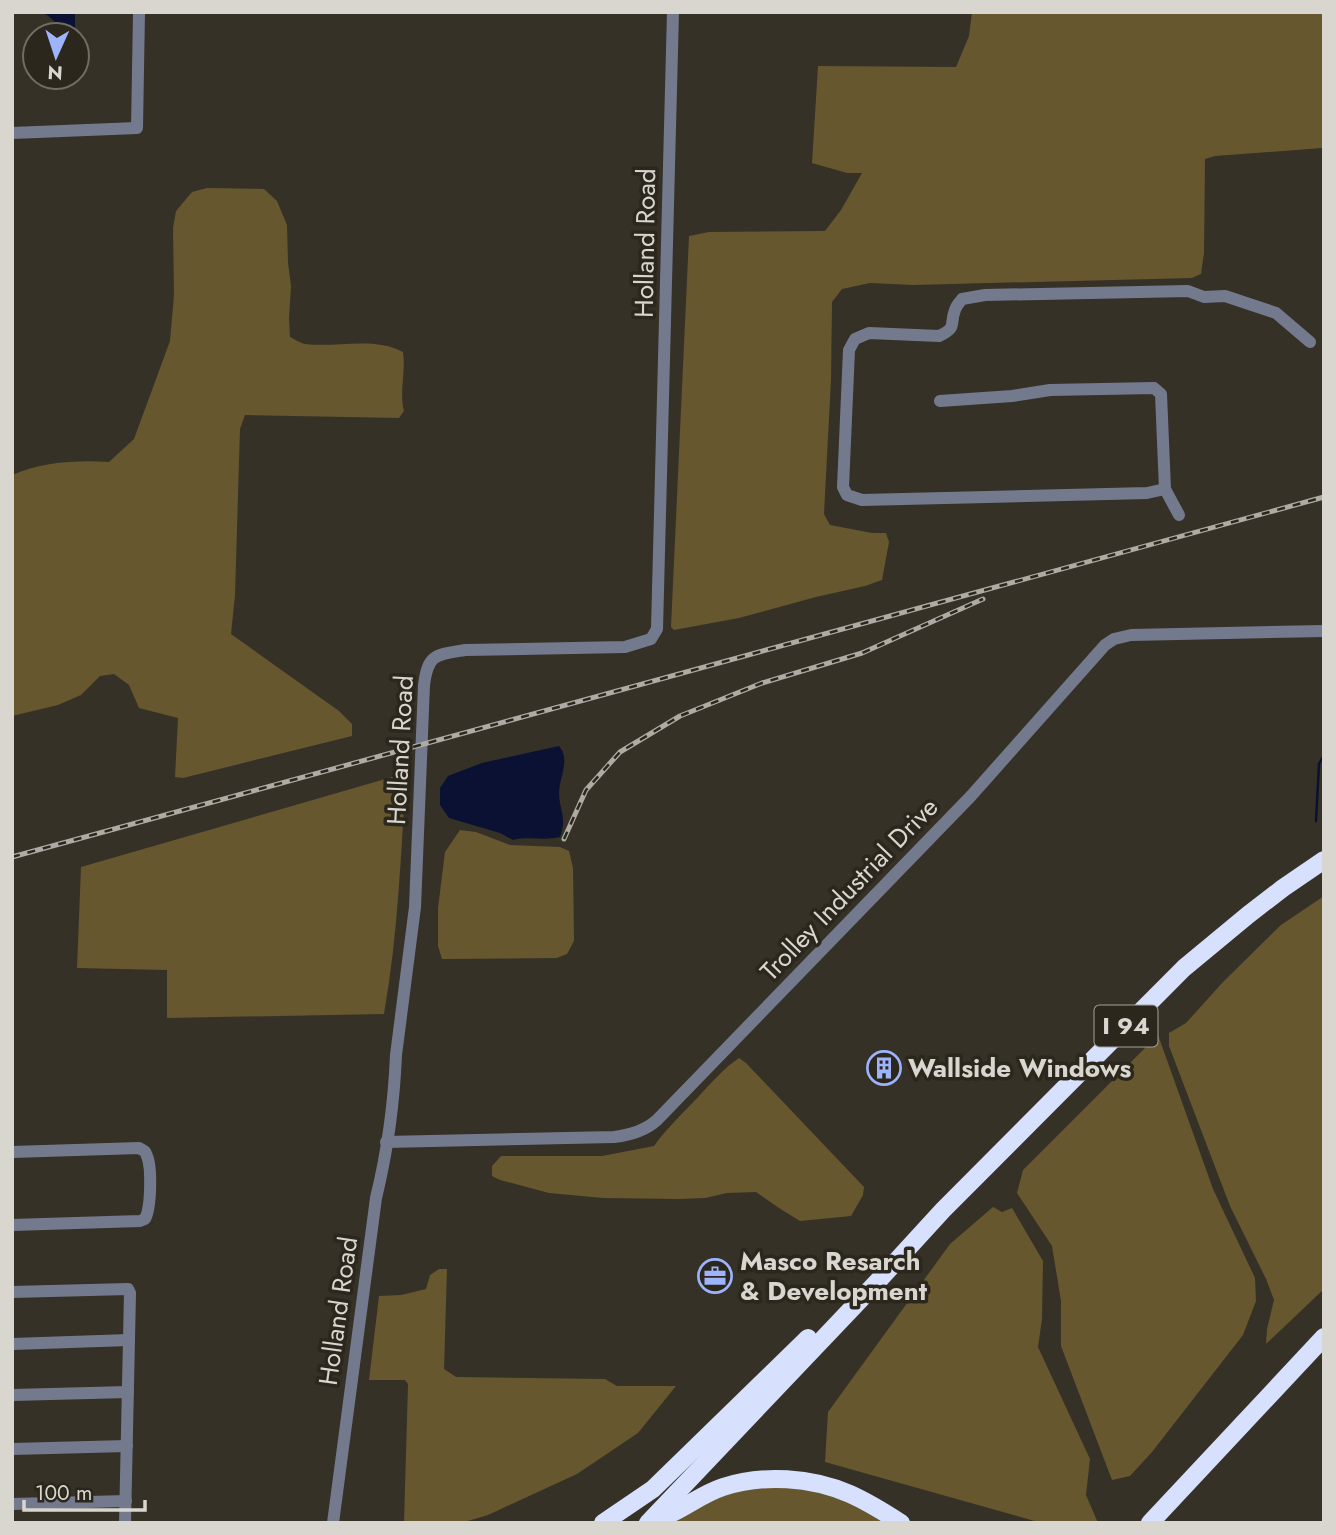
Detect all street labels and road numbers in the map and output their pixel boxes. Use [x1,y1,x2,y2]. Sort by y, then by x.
street label: Holland Road [625,168,665,318]
street label: Holland Road [377,674,423,826]
street label: Trolley Industrial Drive [751,789,947,989]
road number: I 94 [1094,1006,1158,1046]
street label: Holland Road [309,1234,367,1388]

